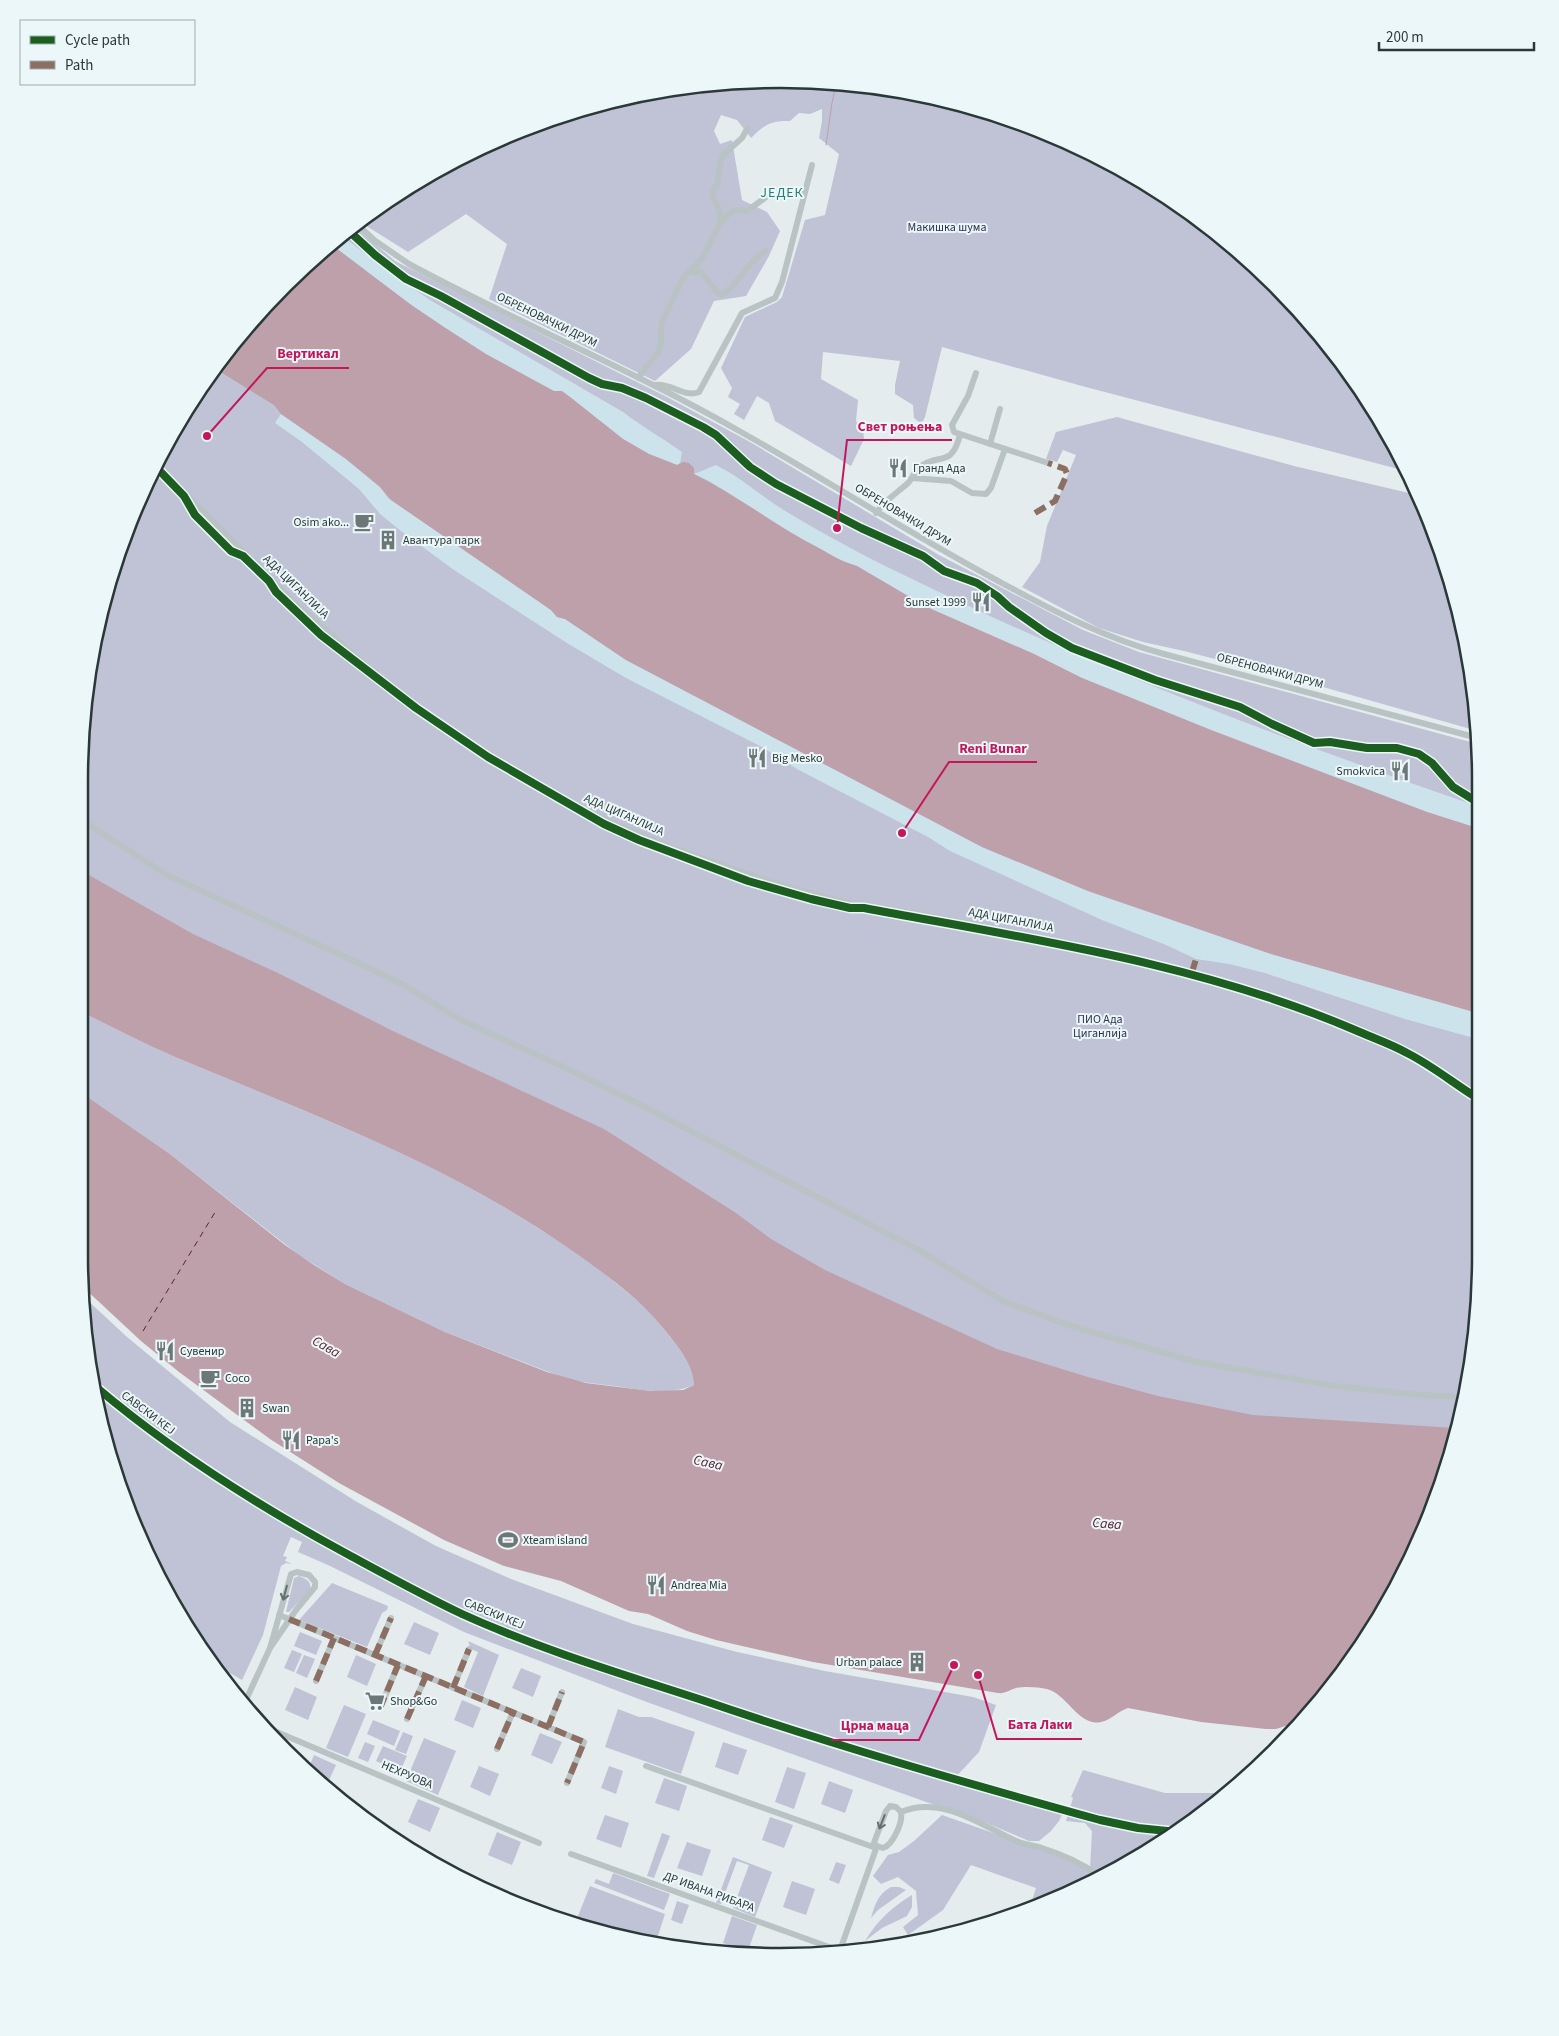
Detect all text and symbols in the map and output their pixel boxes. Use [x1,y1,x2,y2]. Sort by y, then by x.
legend [20,20,195,85]
scale bar [1379,20,1534,52]
text: 200 m [1386,27,1424,48]
text: Cycle path [65,30,130,51]
text: Path [65,55,93,76]
district label: ЈЕДЕК [760,183,804,203]
park label: Макишка шума [908,219,987,236]
street label: ОБРЕНОВАЧКИ ДРУМ [494,288,600,352]
callout: Вертикал [267,339,349,368]
text: Вертикал [277,344,339,364]
callout: Свет роњења [847,411,952,440]
text: Свет роњења [858,417,942,437]
restaurant icon: Гранд Ада [887,457,909,479]
place label: Гранд Ада [913,460,966,477]
street label: ОБРЕНОВАЧКИ ДРУМ [851,479,955,551]
cafe icon: Osim ako... [353,511,375,533]
place label: Osim ako... [294,514,349,531]
building icon: Авантура парк [377,529,399,551]
place label: Авантура парк [403,532,480,549]
street label: АДА ЦИГАНЛИЈА [259,551,333,623]
restaurant icon: Sunset 1999 [970,591,992,613]
place label: Sunset 1999 [905,594,966,611]
street label: ОБРЕНОВАЧКИ ДРУМ [1215,649,1325,693]
callout: Reni Bunar [949,733,1037,762]
text: Reni Bunar [959,739,1027,759]
restaurant icon: Big Mesko [746,747,768,769]
place label: Big Mesko [772,750,822,767]
restaurant icon: Smokvica [1389,760,1411,782]
place label: Smokvica [1336,763,1385,780]
street label: АДА ЦИГАНЛИЈА [581,790,667,840]
street label: АДА ЦИГАНЛИЈА [967,903,1055,937]
park label: ПИО Ада Циганлија [1073,1011,1127,1042]
water label: Сава [308,1331,344,1363]
restaurant icon: Сувенир [154,1340,176,1362]
place label: Сувенир [180,1343,225,1360]
cafe icon: Coco [199,1367,221,1389]
place label: Coco [225,1370,250,1387]
street label: САВСКИ КЕЈ [117,1387,179,1439]
building icon: Swan [236,1397,258,1419]
place label: Swan [262,1400,290,1417]
restaurant icon: Papa's [280,1429,302,1451]
place label: Papa's [306,1432,339,1449]
water label: Сава [692,1450,725,1476]
water label: Сава [1092,1513,1123,1535]
sports icon: Xteam island [497,1529,519,1551]
place label: Xteam island [523,1532,587,1549]
restaurant icon: Andrea Mia [645,1574,667,1596]
place label: Andrea Mia [671,1577,727,1594]
one-way arrow [279,1584,289,1600]
street label: САВСКИ КЕЈ [461,1594,527,1634]
building icon: Urban palace [906,1651,928,1673]
place label: Urban palace [836,1654,902,1671]
supermarket icon: Shop&Go [364,1690,386,1712]
place label: Shop&Go [390,1693,437,1710]
callout: Бата Лаки [997,1710,1082,1739]
callout: Црна маца [831,1711,919,1740]
text: Бата Лаки [1008,1715,1072,1735]
text: Црна маца [841,1716,909,1736]
street label: НЕХРУОВА [379,1757,436,1794]
one-way arrow [877,1813,886,1829]
street label: ДР ИВАНА РИБАРА [661,1868,757,1917]

